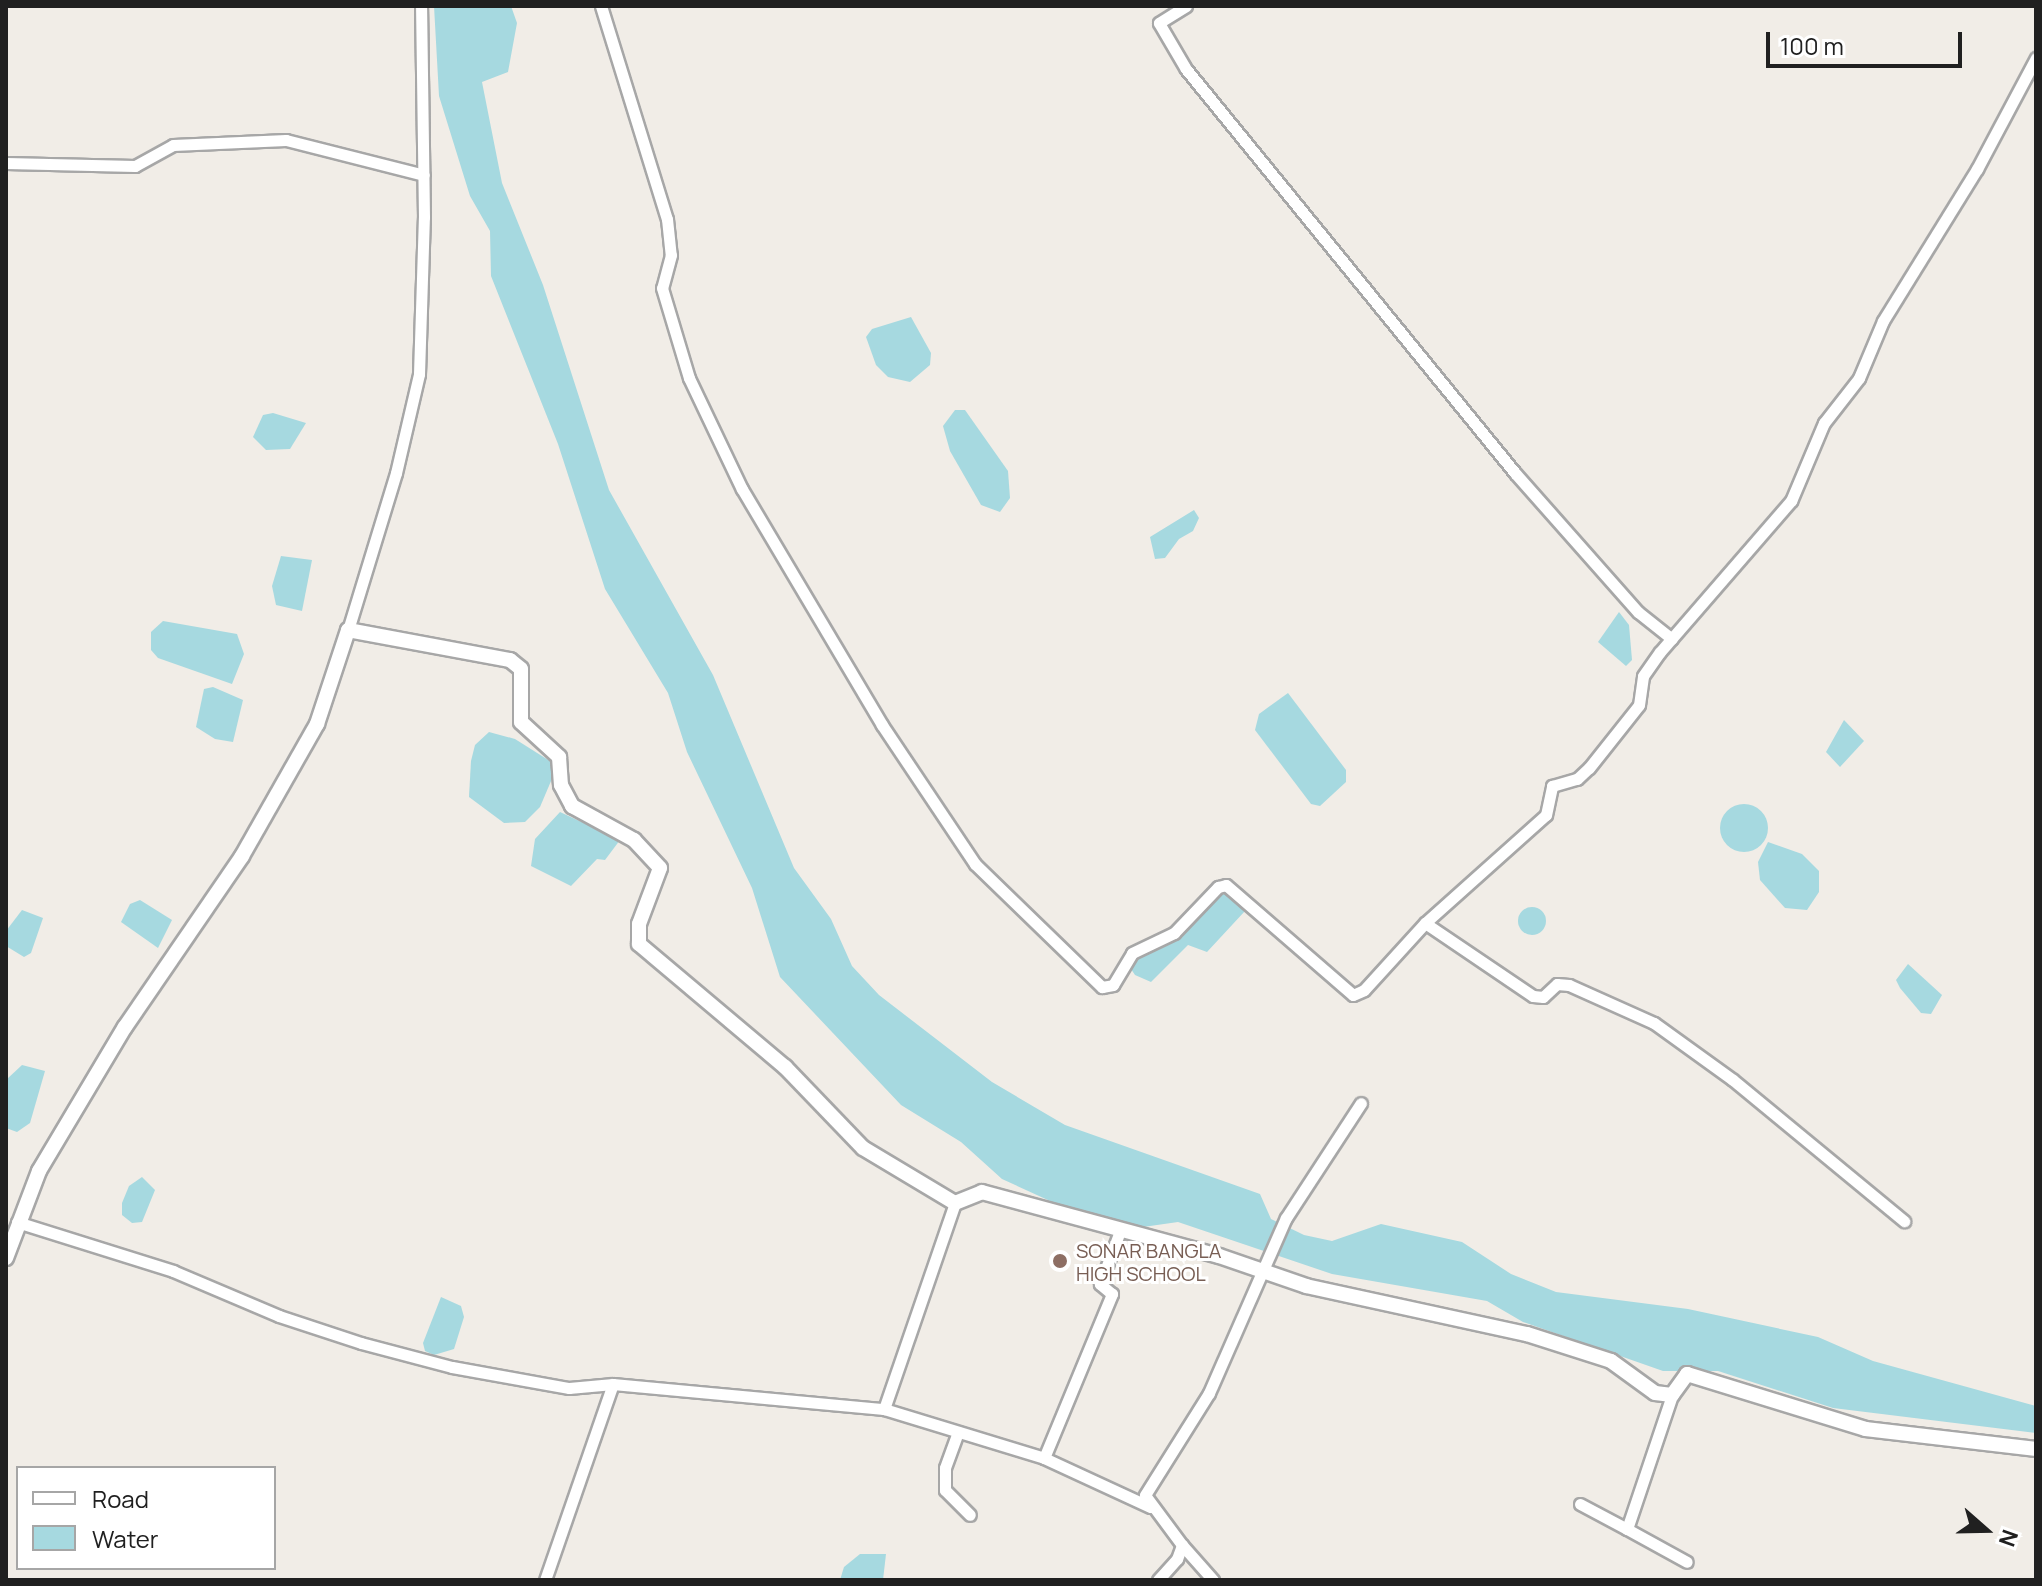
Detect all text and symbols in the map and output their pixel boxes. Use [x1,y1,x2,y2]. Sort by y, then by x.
scale bar [1770,16,1966,66]
text: 100 m [1780,29,1844,62]
place label: SONAR BANGLA HIGH SCHOOL [1076,1238,1221,1285]
marker: SONAR BANGLA HIGH SCHOOL [1051,1252,1069,1270]
legend [16,1466,276,1570]
text: Road [92,1482,149,1515]
north arrow [1946,1490,2026,1570]
text: Water [92,1522,159,1555]
text: N [1992,1526,2025,1551]

